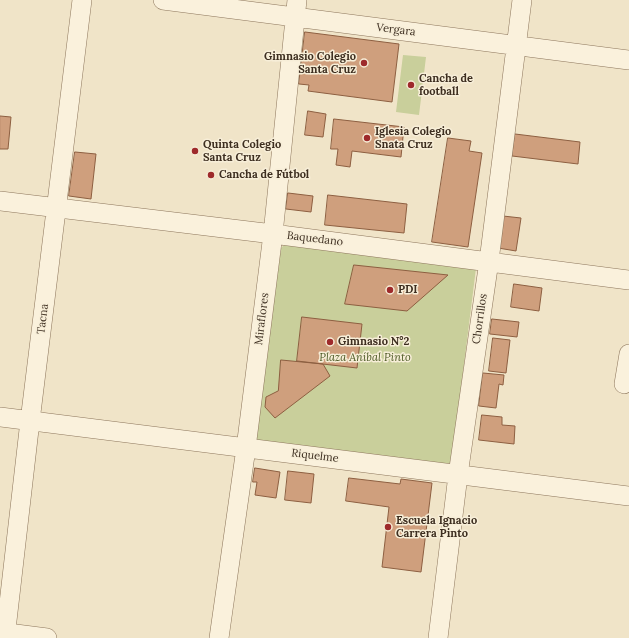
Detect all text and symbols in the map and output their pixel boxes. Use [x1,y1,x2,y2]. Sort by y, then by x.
street label: Vergara [376,21,416,39]
place label: Gimnasio Colegio Santa Cruz [264,50,356,76]
marker: Gimnasio Colegio Santa Cruz [359,58,369,68]
place label: Cancha de football [419,72,473,98]
marker: Cancha de football [406,80,416,90]
place label: Iglesia Colegio Snata Cruz [375,125,451,151]
marker: Iglesia Colegio Snata Cruz [362,133,372,143]
place label: Quinta Colegio Santa Cruz [203,138,281,164]
marker: Quinta Colegio Santa Cruz [190,146,200,156]
place label: Cancha de Fútbol [219,168,309,182]
marker: Cancha de Fútbol [206,170,216,180]
street label: Baquedano [286,229,344,249]
place label: PDI [398,283,417,297]
marker: PDI [385,285,395,295]
street label: Miraflores [252,292,272,346]
street label: Chorrillos [470,293,490,345]
street label: Tacna [35,303,51,335]
place label: Gimnasio N°2 [338,335,409,349]
marker: Gimnasio N°2 [325,337,335,347]
park label: Plaza Aníbal Pinto [319,351,411,365]
street label: Riquelme [291,447,339,465]
place label: Escuela Ignacio Carrera Pinto [396,514,477,540]
marker: Escuela Ignacio Carrera Pinto [383,522,393,532]

